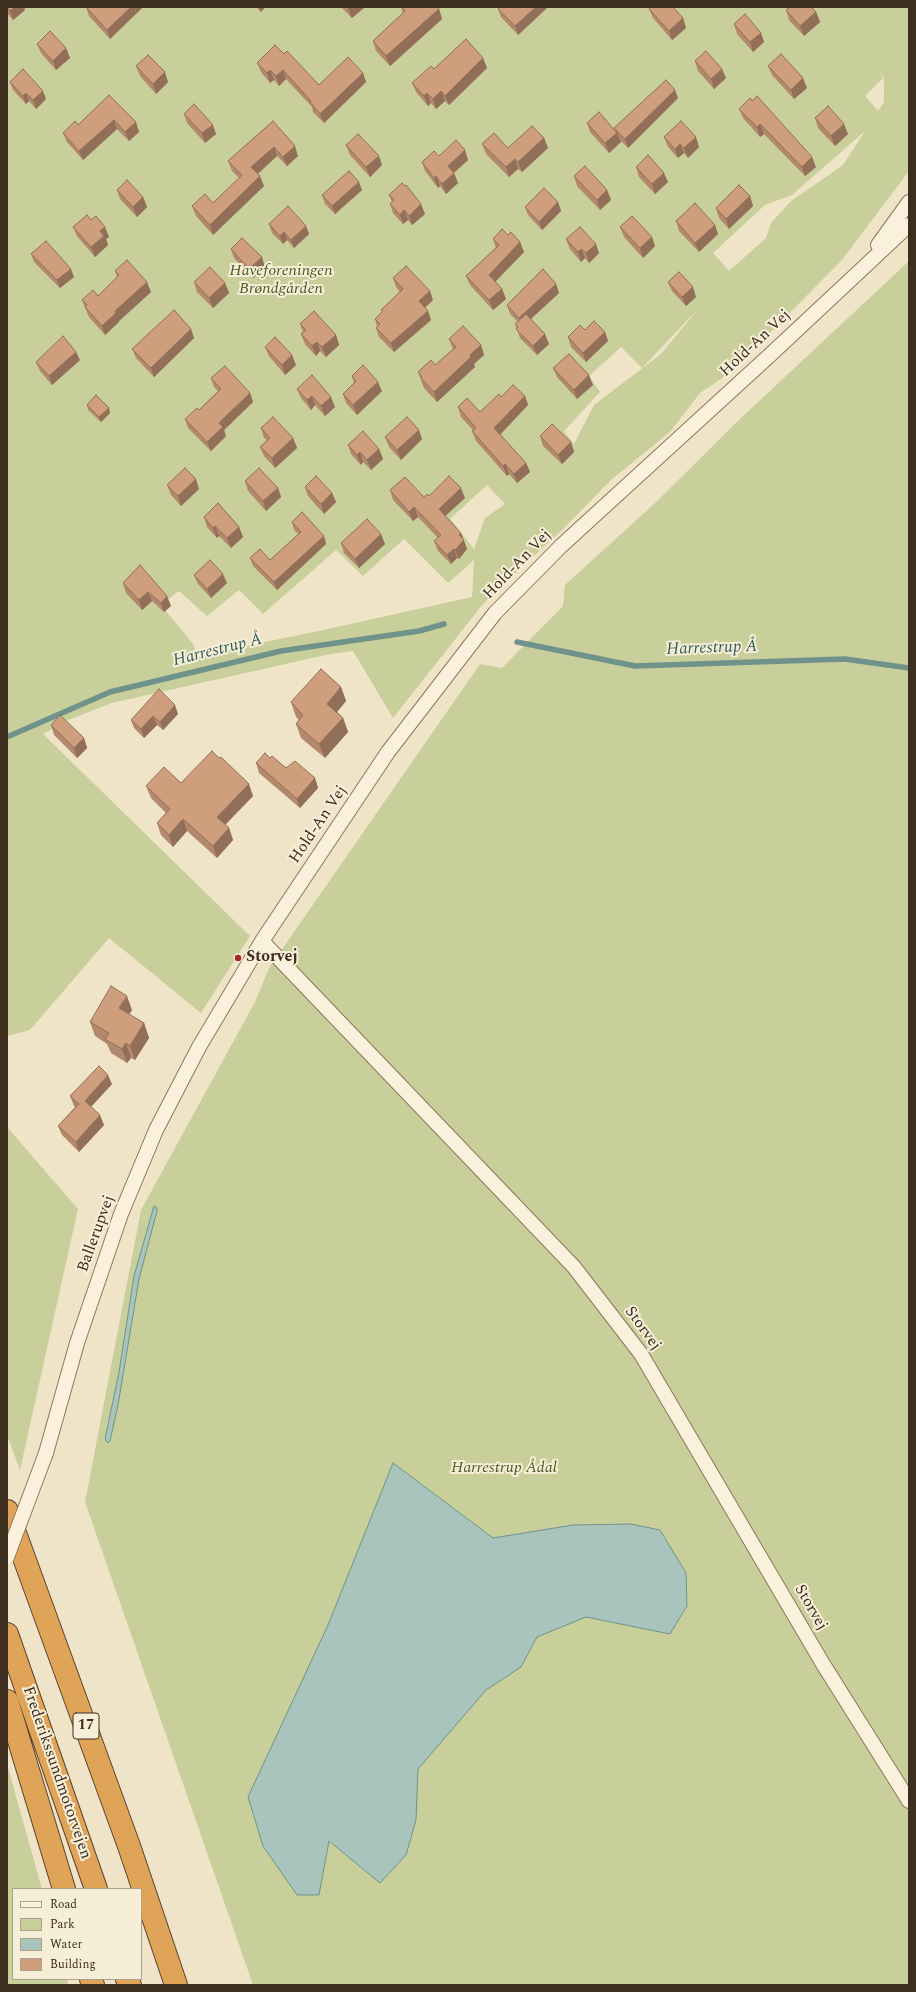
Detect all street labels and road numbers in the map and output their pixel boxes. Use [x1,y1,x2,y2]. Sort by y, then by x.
street label: Hold-An Vej [717,306,795,382]
street label: Hold-An Vej [480,526,556,604]
street label: Hold-An Vej [286,782,352,868]
street label: Ballerupvej [74,1193,120,1275]
street label: Storvej [620,1303,664,1355]
street label: Storvej [789,1582,831,1634]
street label: Frederikssundmotorvejen [17,1684,95,1862]
road number: 17 [73,1713,99,1739]

